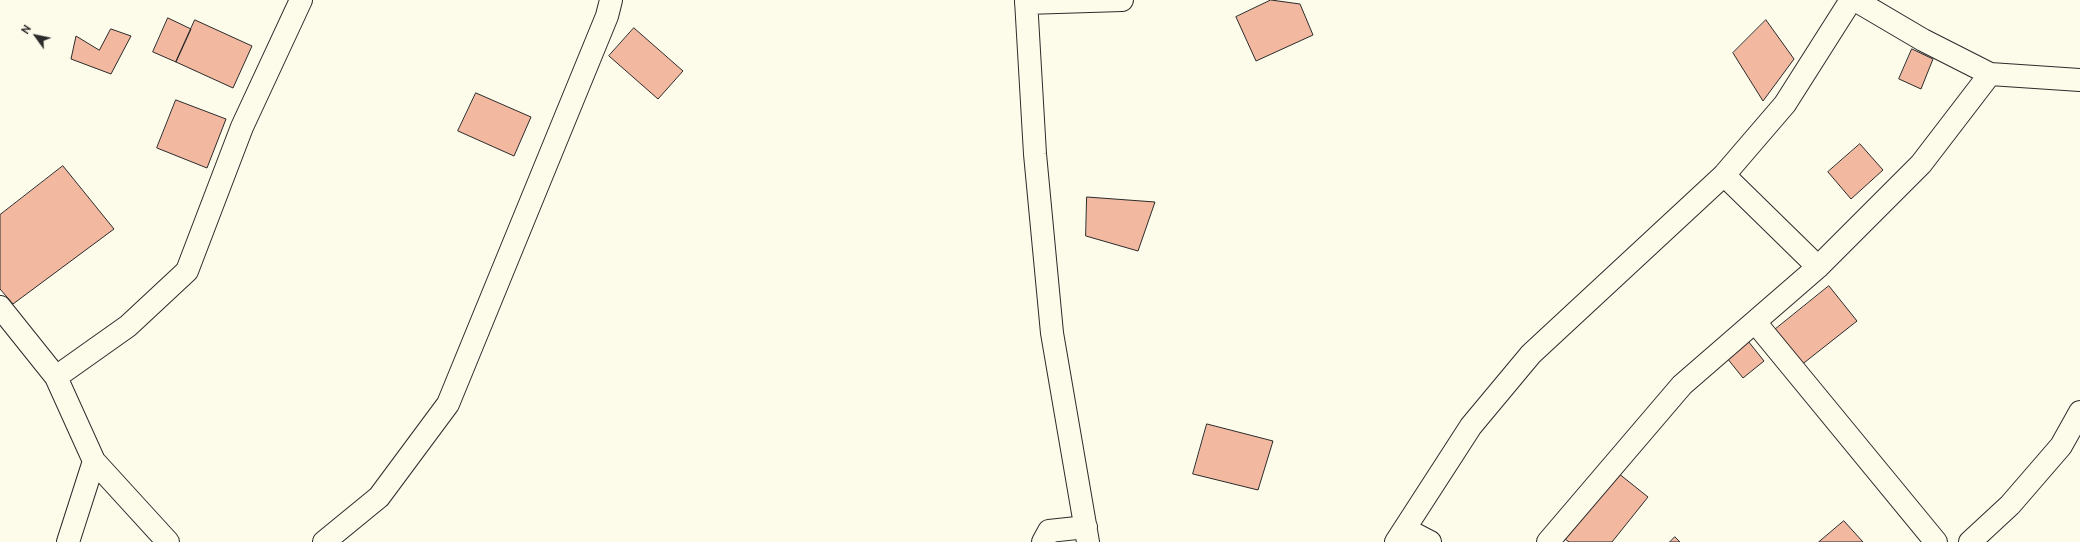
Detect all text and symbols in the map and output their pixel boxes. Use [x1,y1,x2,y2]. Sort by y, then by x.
north arrow [16,16,56,56]
text: N [19,23,33,36]

